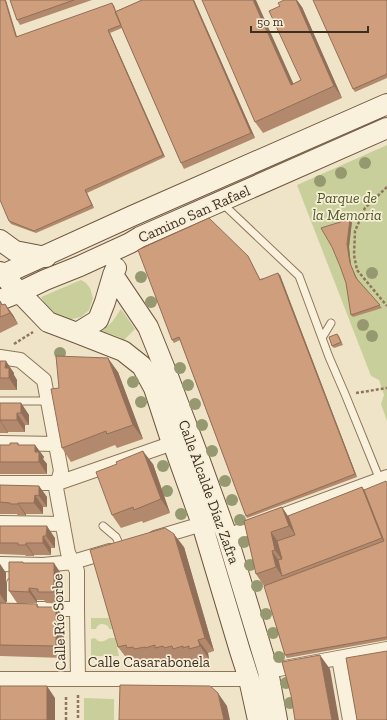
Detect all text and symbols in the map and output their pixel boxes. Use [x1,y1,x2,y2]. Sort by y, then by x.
scale bar [251,8,368,34]
text: 50 m [257,15,284,29]
street label: Camino San Rafael [135,181,253,247]
park label: Parque de la Memoria [312,189,382,224]
street label: Calle Alcalde Díaz Zafra [175,417,243,567]
street label: Calle Río Sorbe [48,573,70,671]
street label: Calle Casarabonela [88,653,210,671]

